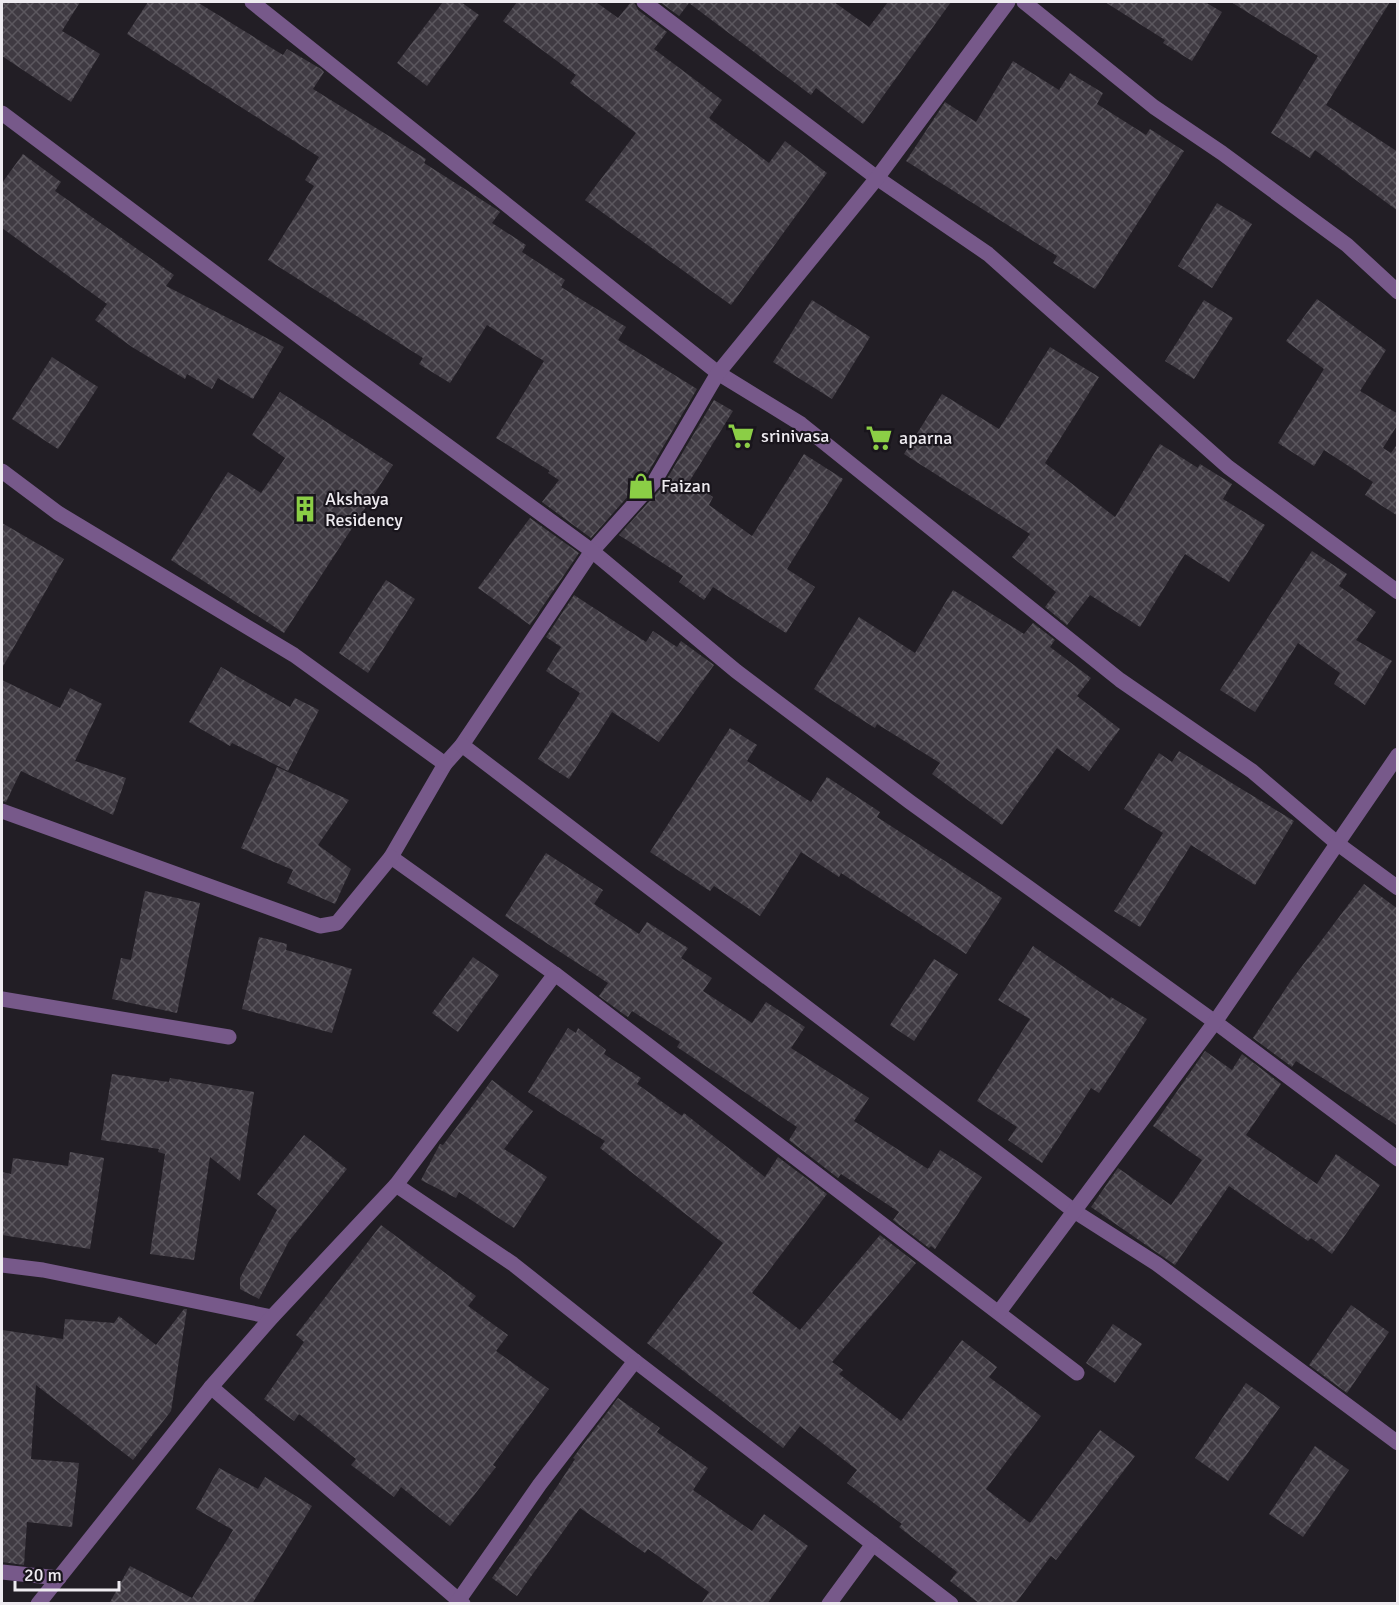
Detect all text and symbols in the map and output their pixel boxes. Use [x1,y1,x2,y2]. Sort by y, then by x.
supermarket icon: srinivasa [726,421,756,451]
supermarket icon: aparna [864,423,894,453]
place label: srinivasa [761,425,830,447]
place label: aparna [899,427,952,449]
shop icon: Faizan [626,471,656,501]
place label: Faizan [661,475,711,497]
place label: Akshaya Residency [325,488,403,531]
building icon: Akshaya Residency [290,494,320,524]
scale bar [15,1554,118,1592]
text: 20 m [24,1564,62,1586]

